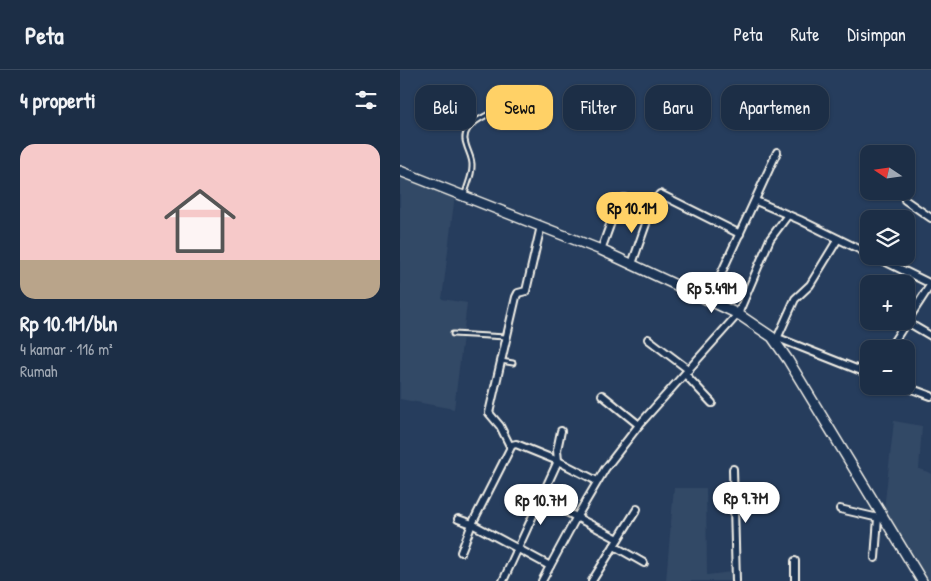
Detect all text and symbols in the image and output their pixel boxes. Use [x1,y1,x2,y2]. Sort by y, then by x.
text: Peta [25,19,64,51]
text: Peta [734,22,763,47]
text: Rute [791,22,819,47]
text: Disimpan [847,22,906,47]
chip: Beli [415,85,476,130]
chip: Sewa [486,85,553,130]
chip: Filter [563,85,635,130]
chip: Baru [645,85,711,130]
chip: Apartemen [721,85,829,130]
text: 4 properti [20,86,96,115]
icon: filters [352,86,380,114]
north arrow [860,145,915,200]
map controls [860,145,915,395]
icon: home [155,176,245,266]
pin: Rp 10.1M [580,191,684,234]
text: Rp 10.1M [607,197,657,219]
button: layers [860,210,915,265]
pin: Rp 5.49M [660,272,764,314]
button: + [860,275,915,330]
text: Rp 5.49M [687,277,737,299]
text: Rp 10.1M/bln [20,309,118,338]
text: 4 kamar · 116 m² [20,338,113,360]
button: − [860,340,915,395]
text: Rumah [20,360,58,382]
pin: Rp 9.7M [700,482,792,524]
pin: Rp 10.7M [489,484,593,526]
text: Rp 9.7M [724,487,768,509]
text: Rp 10.7M [515,489,567,511]

